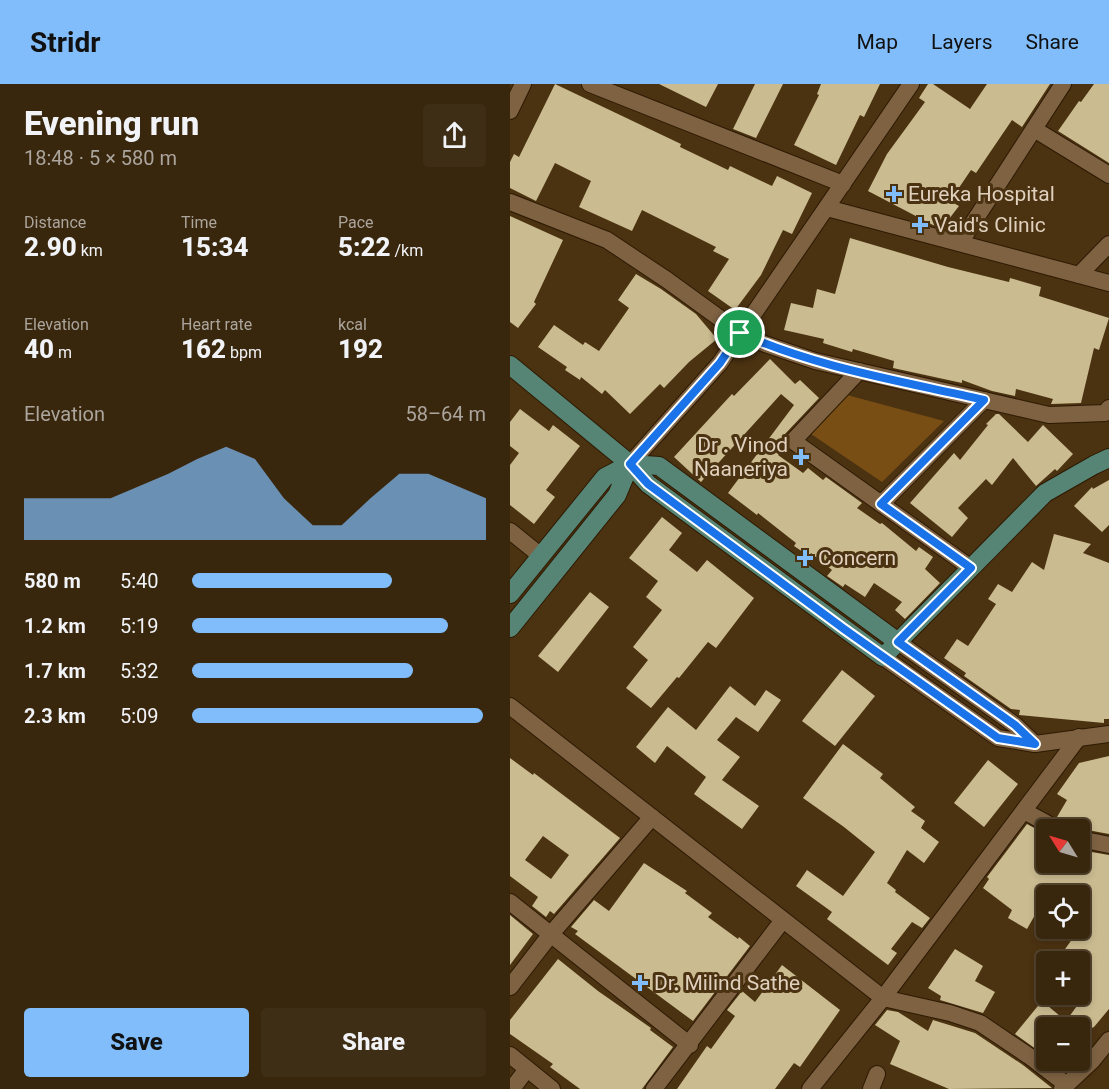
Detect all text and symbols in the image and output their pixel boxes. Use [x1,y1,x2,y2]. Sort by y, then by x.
text: Stridr [30,26,100,59]
text: Map [856,30,898,54]
text: Layers [931,30,992,54]
text: Share [1025,30,1079,54]
text: Evening run [24,104,199,143]
button: share [423,104,486,167]
text: 18:48 · 5 × 580 m [24,146,177,170]
place label: Eureka Hospital [908,182,1055,206]
marker: Eureka Hospital [885,185,903,203]
text: Distance [24,213,86,232]
text: Time [181,213,217,232]
text: Pace [338,213,374,232]
place label: Vaid's Clinic [934,213,1046,237]
marker: Vaid's Clinic [911,216,929,234]
text: 2.90 [24,232,77,262]
text: 15:34 [181,232,249,262]
text: 5:22 [338,232,391,262]
text: km [77,241,103,260]
text: /km [391,241,423,260]
pin [714,307,765,358]
text: Elevation [24,315,89,334]
text: Heart rate [181,315,252,334]
text: kcal [338,315,367,334]
icon: arrive [723,316,756,349]
text: 40 [24,334,54,364]
text: 162 [181,334,226,364]
text: 192 [338,334,383,364]
text: m [54,343,72,362]
text: bpm [226,343,262,362]
text: Elevation [24,402,105,426]
text: 58–64 m [405,402,486,426]
place label: Dr . Vinod Naaneriya [694,433,788,481]
marker: Dr . Vinod Naaneriya [792,448,810,466]
place label: Concern [818,546,896,570]
marker: Concern [796,549,814,567]
text: 580 m [24,569,81,593]
text: 5:40 [120,569,159,593]
text: 1.2 km [24,614,86,638]
text: 5:19 [120,614,159,638]
text: 1.7 km [24,659,86,683]
text: 5:32 [120,659,159,683]
text: 2.3 km [24,704,86,728]
text: 5:09 [120,704,159,728]
north arrow [1036,819,1090,873]
map controls [1036,819,1090,1071]
button: locate [1036,885,1090,939]
button: + [1036,951,1090,1005]
place label: Dr. Milind Sathe [654,971,800,995]
marker: Dr. Milind Sathe [631,974,649,992]
button: Save [24,1008,249,1077]
button: Share [261,1008,486,1077]
button: − [1036,1017,1090,1071]

